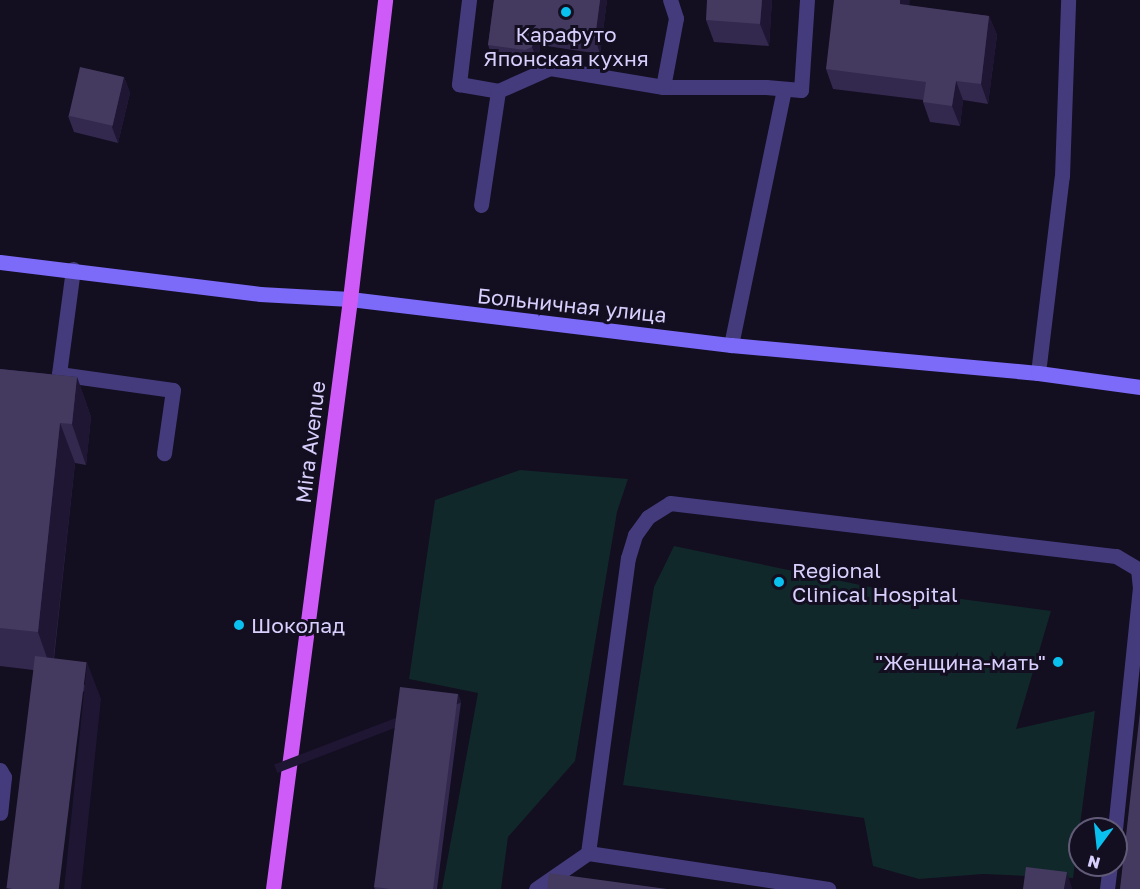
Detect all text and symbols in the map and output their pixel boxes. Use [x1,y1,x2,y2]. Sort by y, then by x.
marker: Карафуто Японская кухня [559,5,573,19]
place label: Карафуто Японская кухня [483,21,649,71]
street label: Больничная улица [476,283,668,327]
street label: Mira Avenue [290,379,330,505]
place label: Regional Clinical Hospital [792,557,958,607]
marker: Regional Clinical Hospital [770,573,788,591]
place label: Шоколад [251,612,345,638]
marker: Шоколад [232,618,246,632]
place label: "Женщина-мать" [875,649,1046,675]
marker: "Женщина-мать" [1051,655,1065,669]
north arrow [1068,817,1128,877]
text: N [1085,851,1102,874]

